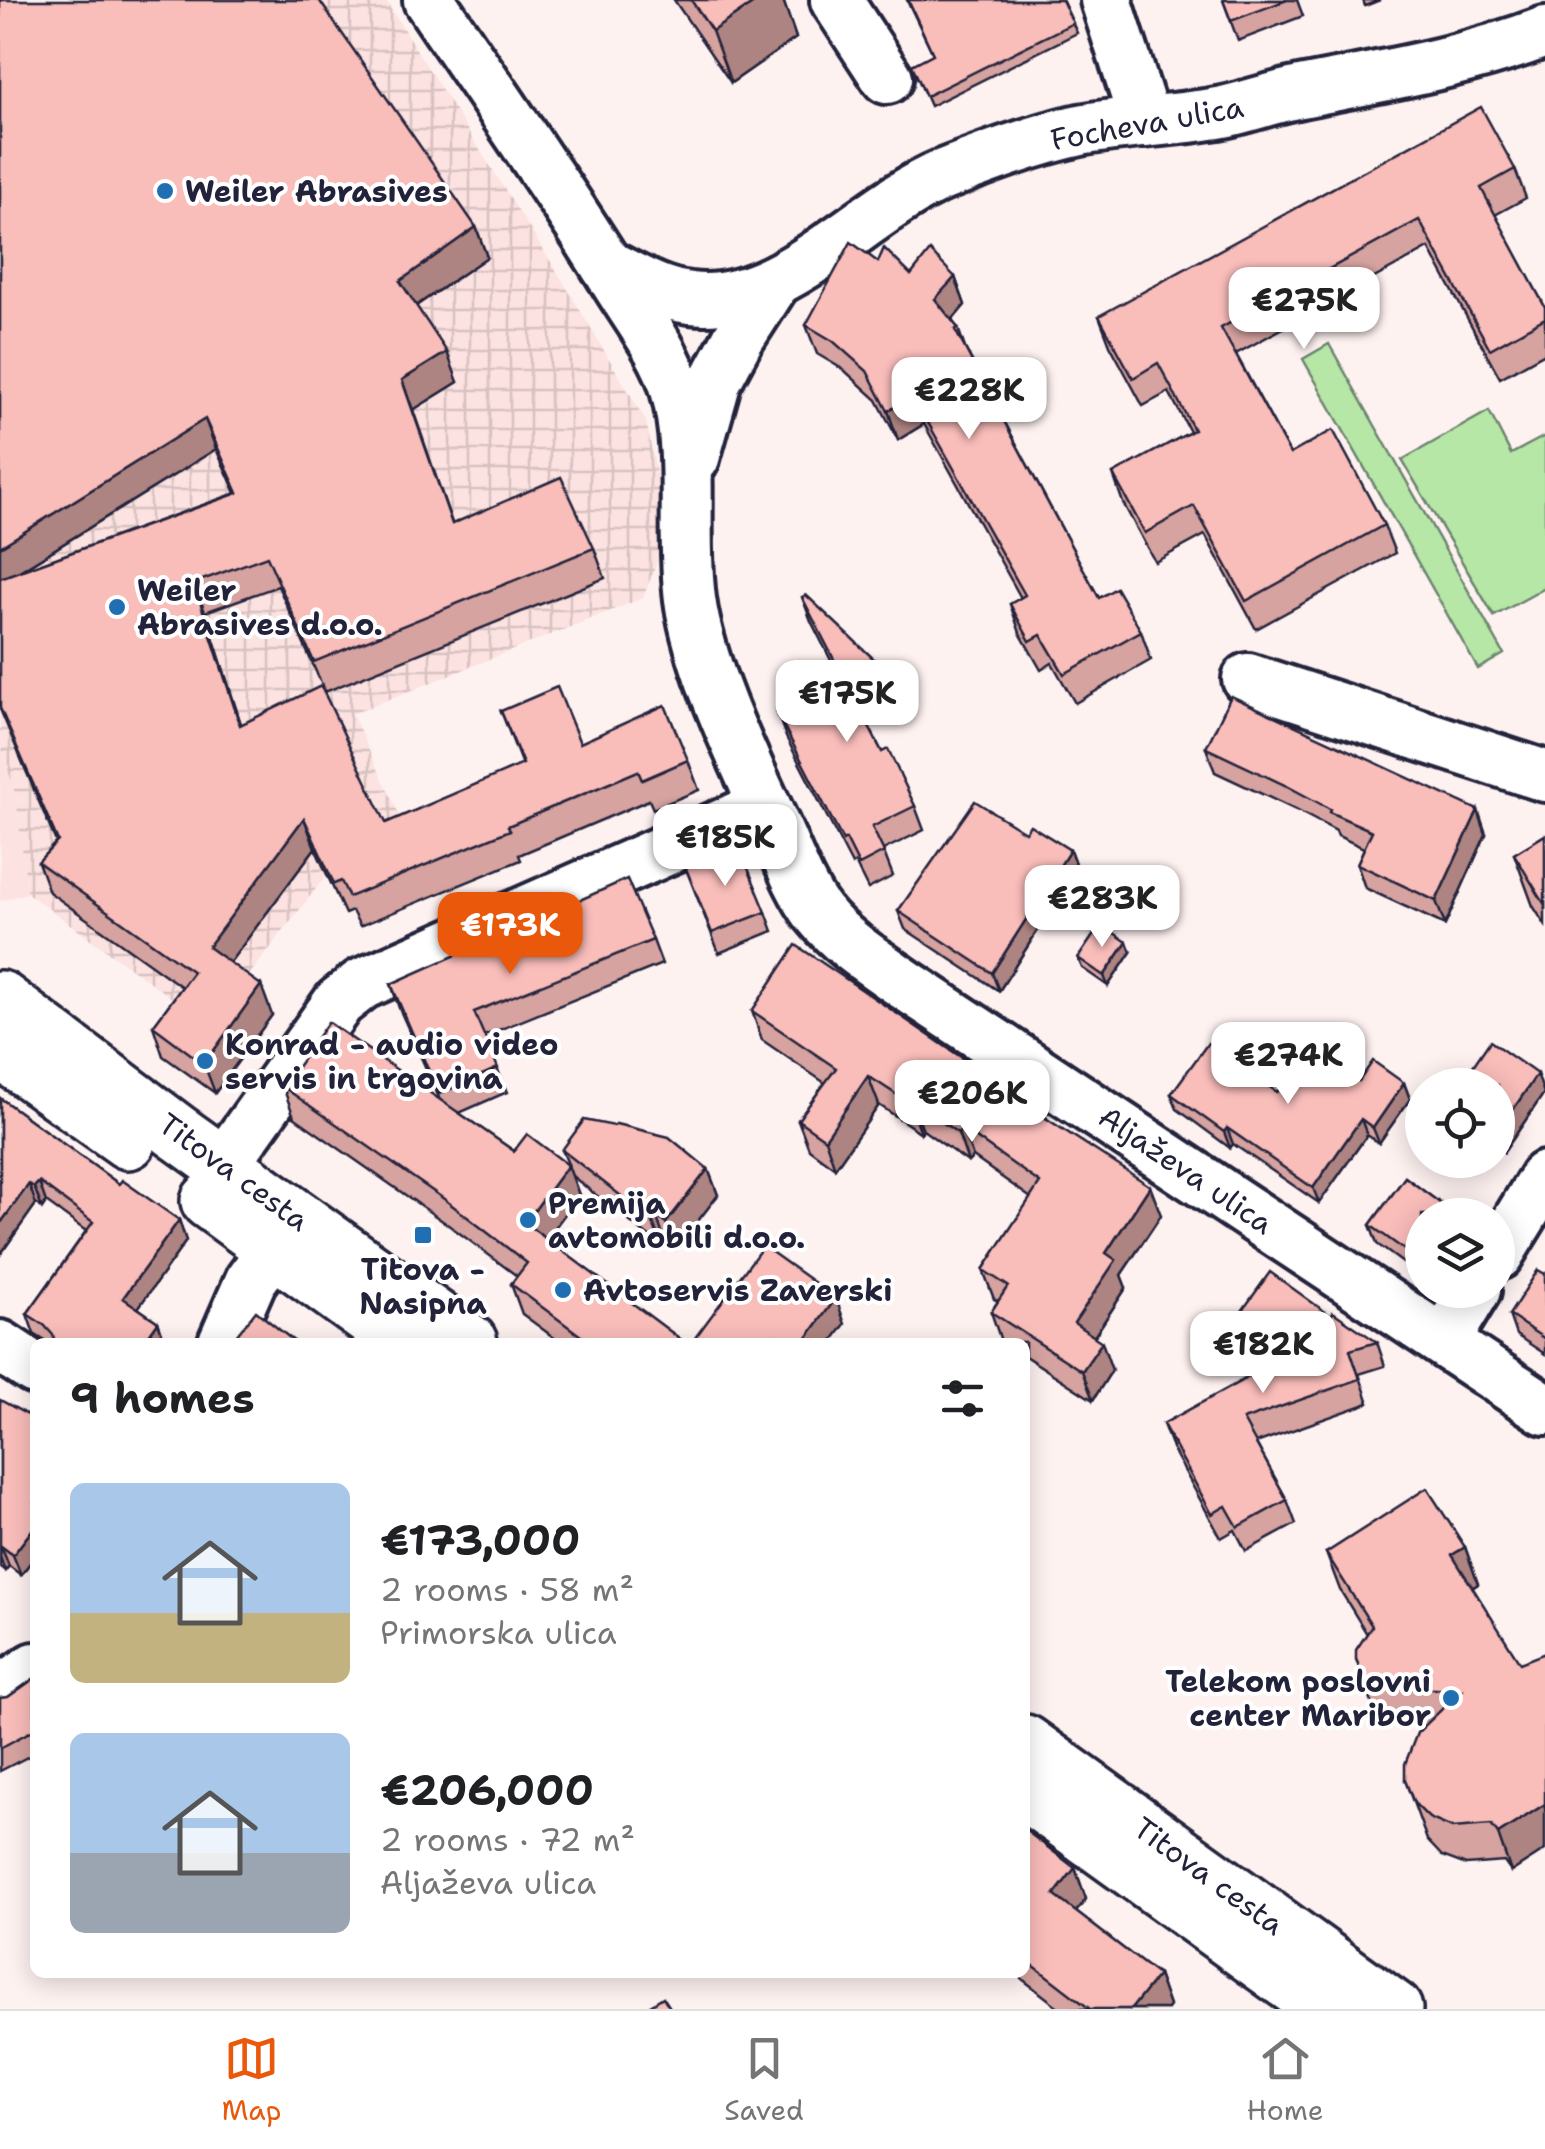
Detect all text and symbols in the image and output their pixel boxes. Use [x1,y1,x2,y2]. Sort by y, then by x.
street label: Focheva ulica [1047,86,1247,160]
place label: Weiler Abrasives [185,171,448,212]
marker: Weiler Abrasives [154,180,176,202]
pin: €275K [1234,267,1374,352]
text: €275K [1251,278,1357,321]
pin: €228K [899,357,1039,442]
text: €228K [914,368,1024,411]
place label: Weiler Abrasives d.o.o. [137,570,383,645]
marker: Weiler Abrasives d.o.o. [106,596,128,618]
pin: €175K [777,660,917,745]
text: €175K [798,671,896,714]
pin: €185K [655,804,795,889]
text: €185K [675,815,775,858]
pin: €283K [1032,865,1172,950]
text: €283K [1047,876,1157,919]
pin: €173K [440,892,580,977]
text: €173K [460,903,560,946]
pin: €274K [1218,1022,1358,1107]
place label: Konrad - audio video servis in trgovina [225,1024,559,1099]
text: €274K [1233,1033,1343,1076]
marker: Konrad - audio video servis in trgovina [194,1050,216,1072]
pin: €206K [902,1060,1042,1145]
map controls [1405,1068,1515,1308]
button: locate [1405,1068,1515,1178]
text: €206K [917,1071,1027,1114]
street label: Aljaževa ulica [1091,1096,1282,1244]
street label: Titova cesta [150,1103,318,1241]
place label: Premija avtomobili d.o.o. [548,1183,805,1258]
button: layers [1405,1198,1515,1308]
marker: Premija avtomobili d.o.o. [517,1209,539,1231]
marker: Titova - Nasipna [412,1224,434,1246]
place label: Titova - Nasipna [359,1249,487,1324]
place label: Avtoservis Zaverski [583,1270,892,1311]
marker: Avtoservis Zaverski [552,1279,574,1301]
pin: €182K [1193,1311,1333,1396]
text: €182K [1212,1322,1314,1365]
text: 9 homes [70,1370,255,1426]
icon: filters [935,1371,990,1426]
text: €173,000 [380,1512,581,1568]
icon: home [150,1523,270,1643]
text: 2 rooms · 58 m² [380,1568,634,1611]
text: Primorska ulica [380,1611,617,1654]
place label: Telekom poslovni center Maribor [1165,1661,1431,1736]
marker: Telekom poslovni center Maribor [1440,1687,1462,1709]
text: €206,000 [380,1762,594,1818]
icon: home [150,1773,270,1893]
street label: Titova cesta [1125,1807,1293,1945]
text: 2 rooms · 72 m² [380,1818,635,1861]
text: Aljaževa ulica [380,1861,596,1904]
tab: Map [221,2031,281,2129]
tab: Saved [724,2031,804,2129]
tab: Home [1247,2031,1324,2129]

